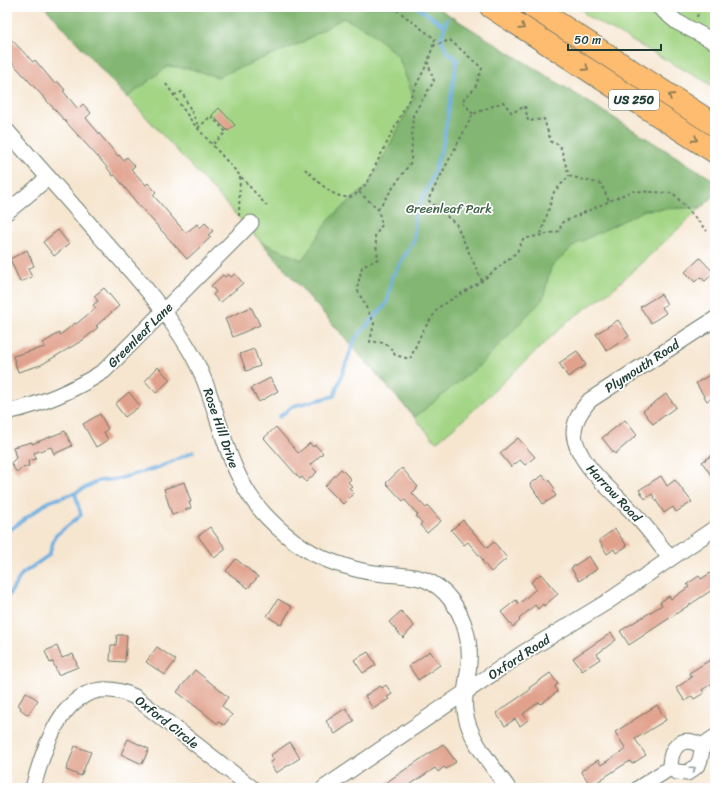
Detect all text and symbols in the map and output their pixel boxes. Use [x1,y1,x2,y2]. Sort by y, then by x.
one-way arrow [518,22,525,30]
scale bar [568,26,661,52]
text: 50 m [574,29,601,51]
one-way arrow [582,64,589,71]
road number: US 250 [609,90,659,110]
one-way arrow [668,94,675,101]
one-way arrow [691,134,698,142]
park label: Greenleaf Park [406,197,492,220]
street label: Greenleaf Lane [102,297,178,373]
street label: Plymouth Road [600,332,685,399]
street label: Rose Hill Drive [197,385,246,472]
street label: Harrow Road [581,458,648,528]
street label: Oxford Road [483,627,556,686]
street label: Oxford Circle [130,689,204,755]
one-way arrow [688,767,696,774]

